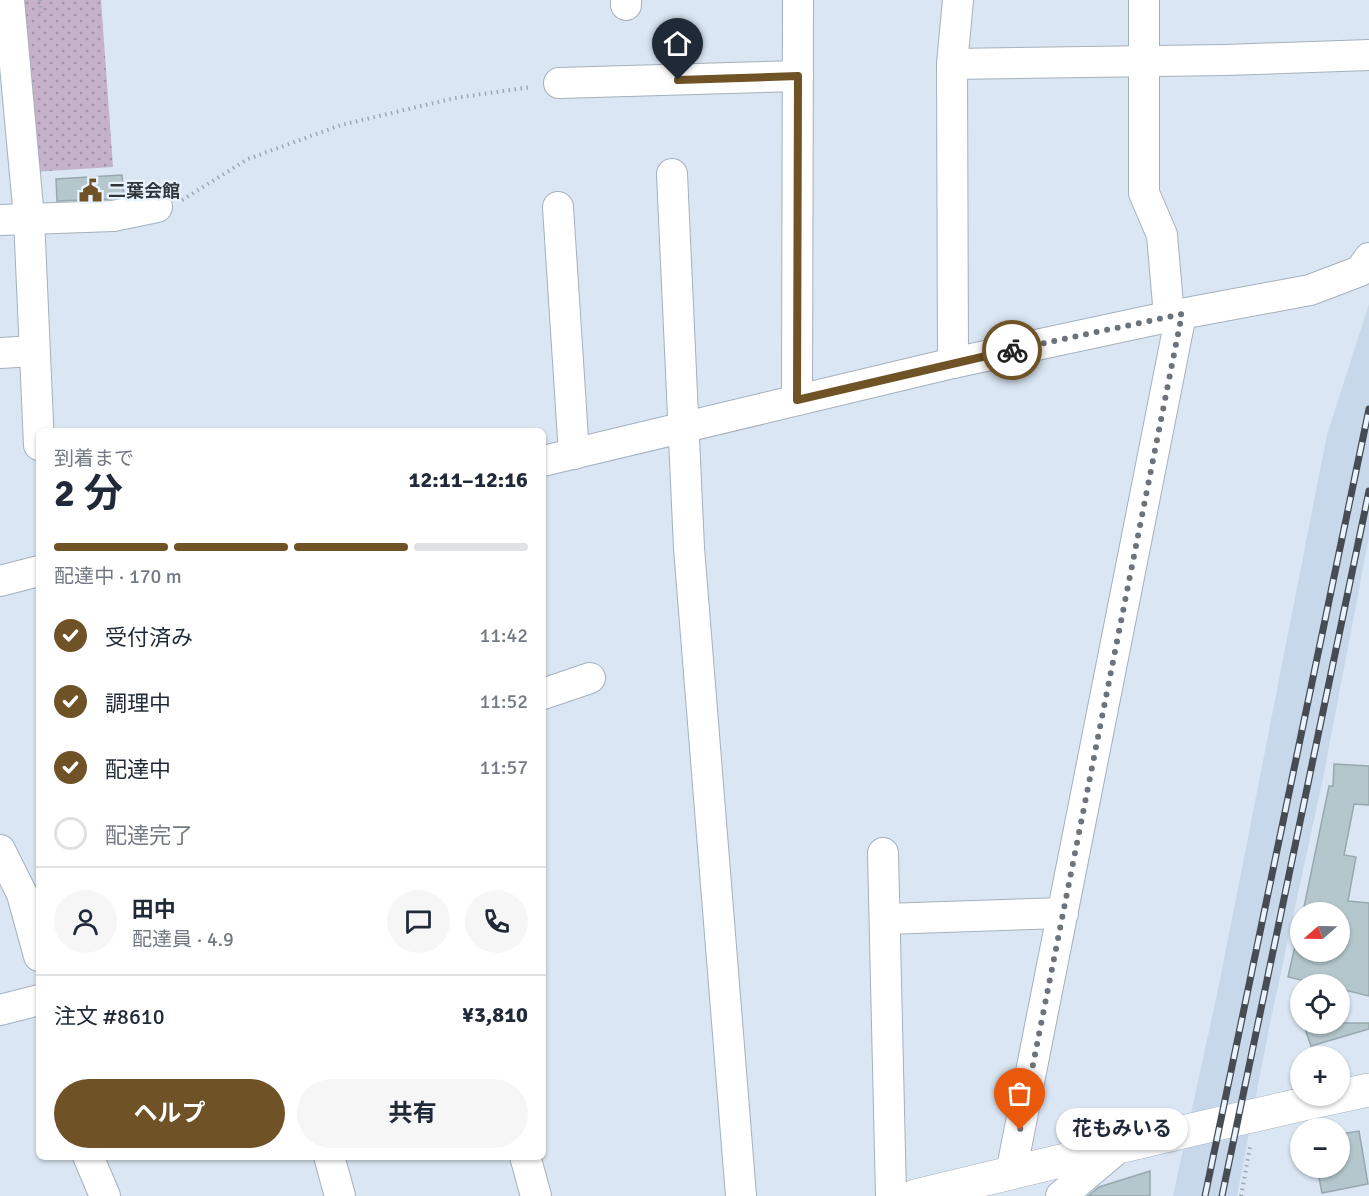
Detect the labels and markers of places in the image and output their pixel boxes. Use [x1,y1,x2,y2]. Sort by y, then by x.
pin [652,18,703,80]
public building icon: 二葉会館 [77,178,103,204]
place label: 二葉会館 [108,180,180,202]
pin [994,1068,1045,1130]
callout: 花もみいる [1056,1109,1188,1151]

